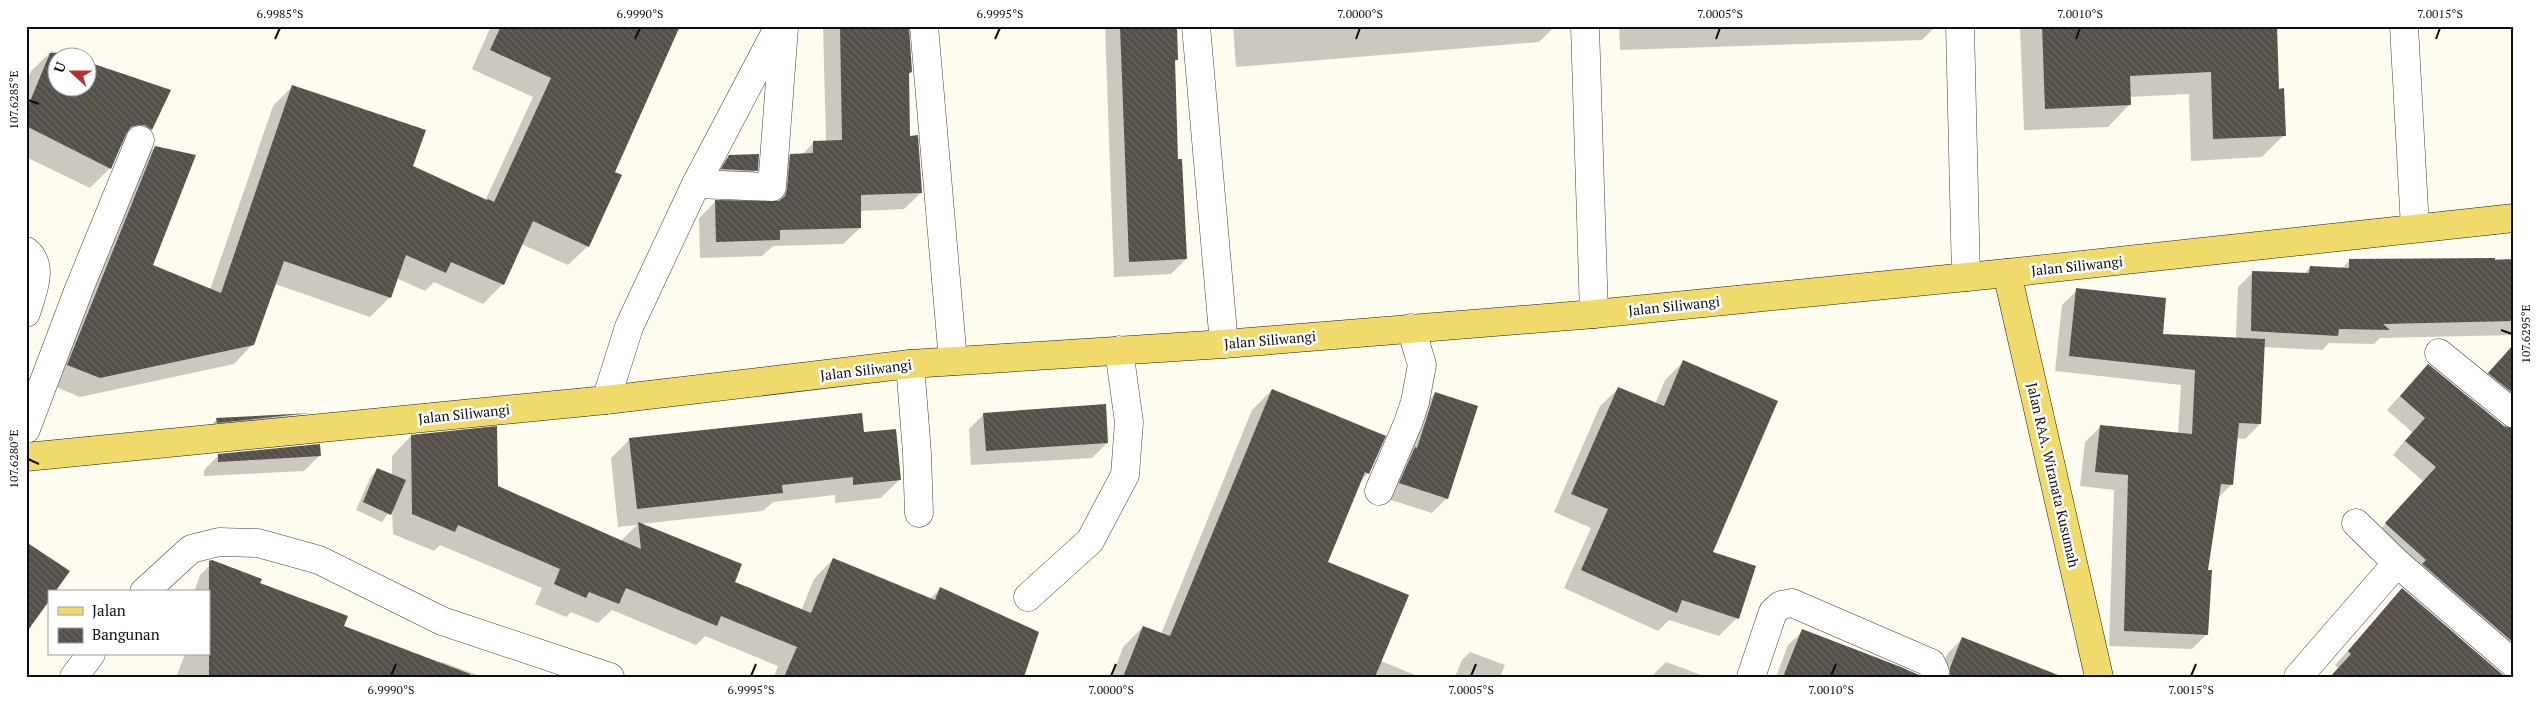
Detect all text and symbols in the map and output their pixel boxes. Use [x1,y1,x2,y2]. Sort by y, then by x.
text: 6.9985°S [257,6,303,21]
text: 6.9990°S [617,6,663,21]
text: 6.9995°S [977,6,1023,21]
text: 7.0000°S [1337,6,1383,21]
text: 7.0005°S [1697,6,1743,21]
text: 7.0010°S [2057,6,2103,21]
text: 7.0015°S [2417,6,2463,21]
north arrow [48,48,98,98]
text: U [49,59,70,75]
text: 107.6285°E [6,70,21,130]
street label: Jalan Siliwangi [2030,251,2124,280]
street label: Jalan Siliwangi [1627,291,1721,320]
text: 107.6295°E [2518,304,2533,364]
street label: Jalan Siliwangi [1223,326,1317,353]
street label: Jalan Siliwangi [819,354,913,385]
street label: Jalan RAA. Wiranata Kusumah [2023,381,2084,569]
street label: Jalan Siliwangi [417,399,511,428]
text: 107.6280°E [6,429,21,489]
legend [48,590,210,656]
text: Jalan [92,600,126,620]
text: Bangunan [92,624,160,644]
text: 6.9990°S [368,682,414,697]
text: 6.9995°S [728,682,774,697]
text: 7.0000°S [1088,682,1134,697]
text: 7.0005°S [1448,682,1494,697]
text: 7.0010°S [1808,682,1854,697]
text: 7.0015°S [2168,682,2214,697]

